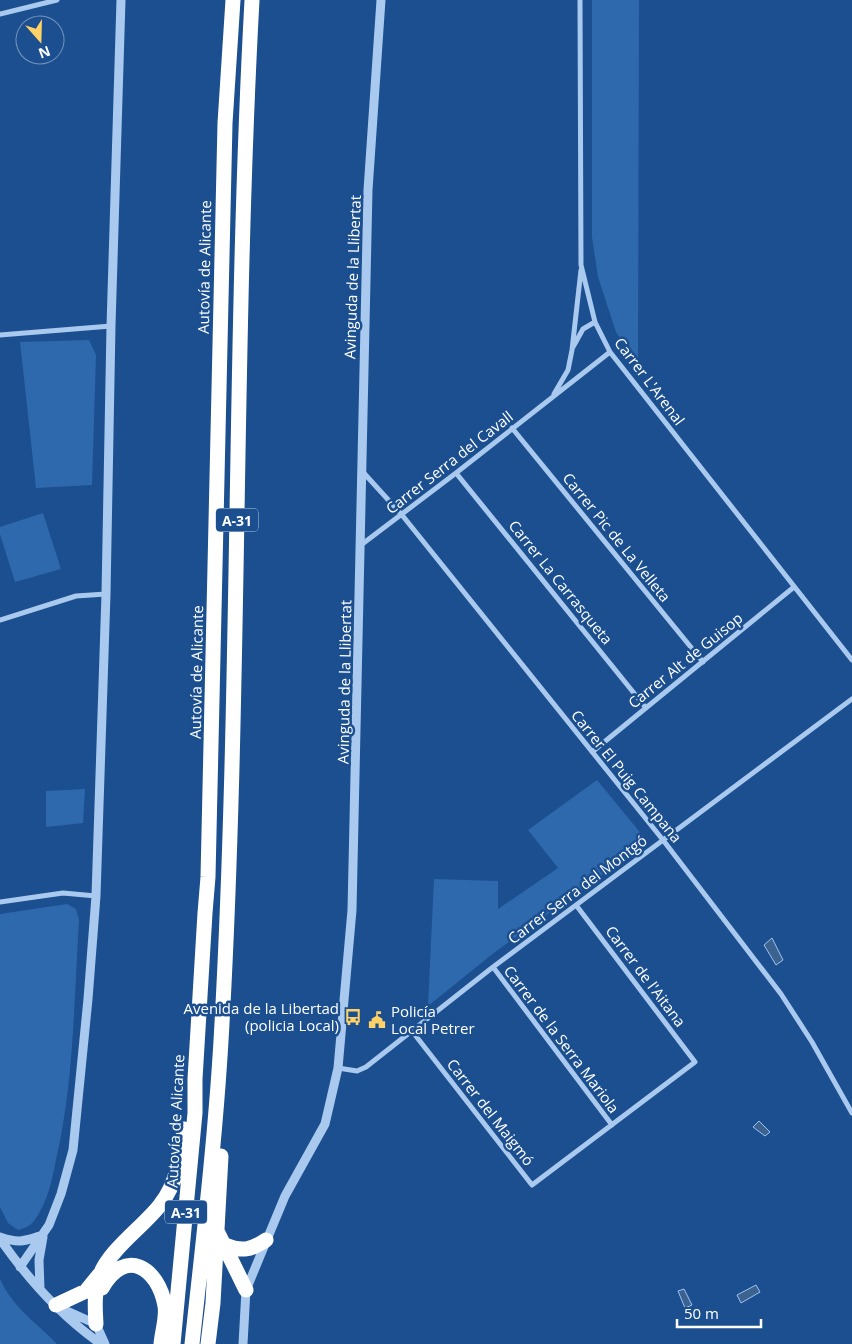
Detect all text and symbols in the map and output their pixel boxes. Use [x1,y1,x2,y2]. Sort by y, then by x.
north arrow [15,15,65,65]
text: N [36,42,53,64]
street label: Avinguda de la Llibertat [339,194,365,360]
street label: Autovía de Alicante [193,200,215,334]
street label: Carrer L'Arenal [610,333,690,429]
street label: Carrer Serra del Cavall [381,406,517,518]
street label: Carrer Pic de La Velleta [559,468,675,606]
road number: A-31 [216,508,258,532]
street label: Carrer La Carrasqueta [505,516,617,648]
street label: Avinguda de la Llibertat [333,600,355,764]
street label: Autovía de Alicante [185,605,207,739]
street label: Carrer Alt de Guisop [624,608,746,712]
street label: Carrer El Puig Campana [567,705,687,847]
street label: Carrer Serra del Montgó [503,830,651,948]
street label: Carrer de l'Aitana [601,921,691,1031]
street label: Carrer de la Serra Mariola [500,961,624,1117]
place label: Avenida de la Libertad (policia Local) [183,998,339,1035]
place label: Policía Local Petrer [391,1001,475,1038]
bus stop icon: Avenida de la Libertad (policia Local) [343,1007,363,1027]
public building icon: Policía Local Petrer [367,1010,387,1030]
street label: Autovía de Alicante [162,1054,188,1188]
street label: Carrer del Maigmó [443,1054,539,1170]
road number: A-31 [165,1200,207,1224]
scale bar [677,1296,761,1328]
text: 50 m [684,1303,719,1323]

